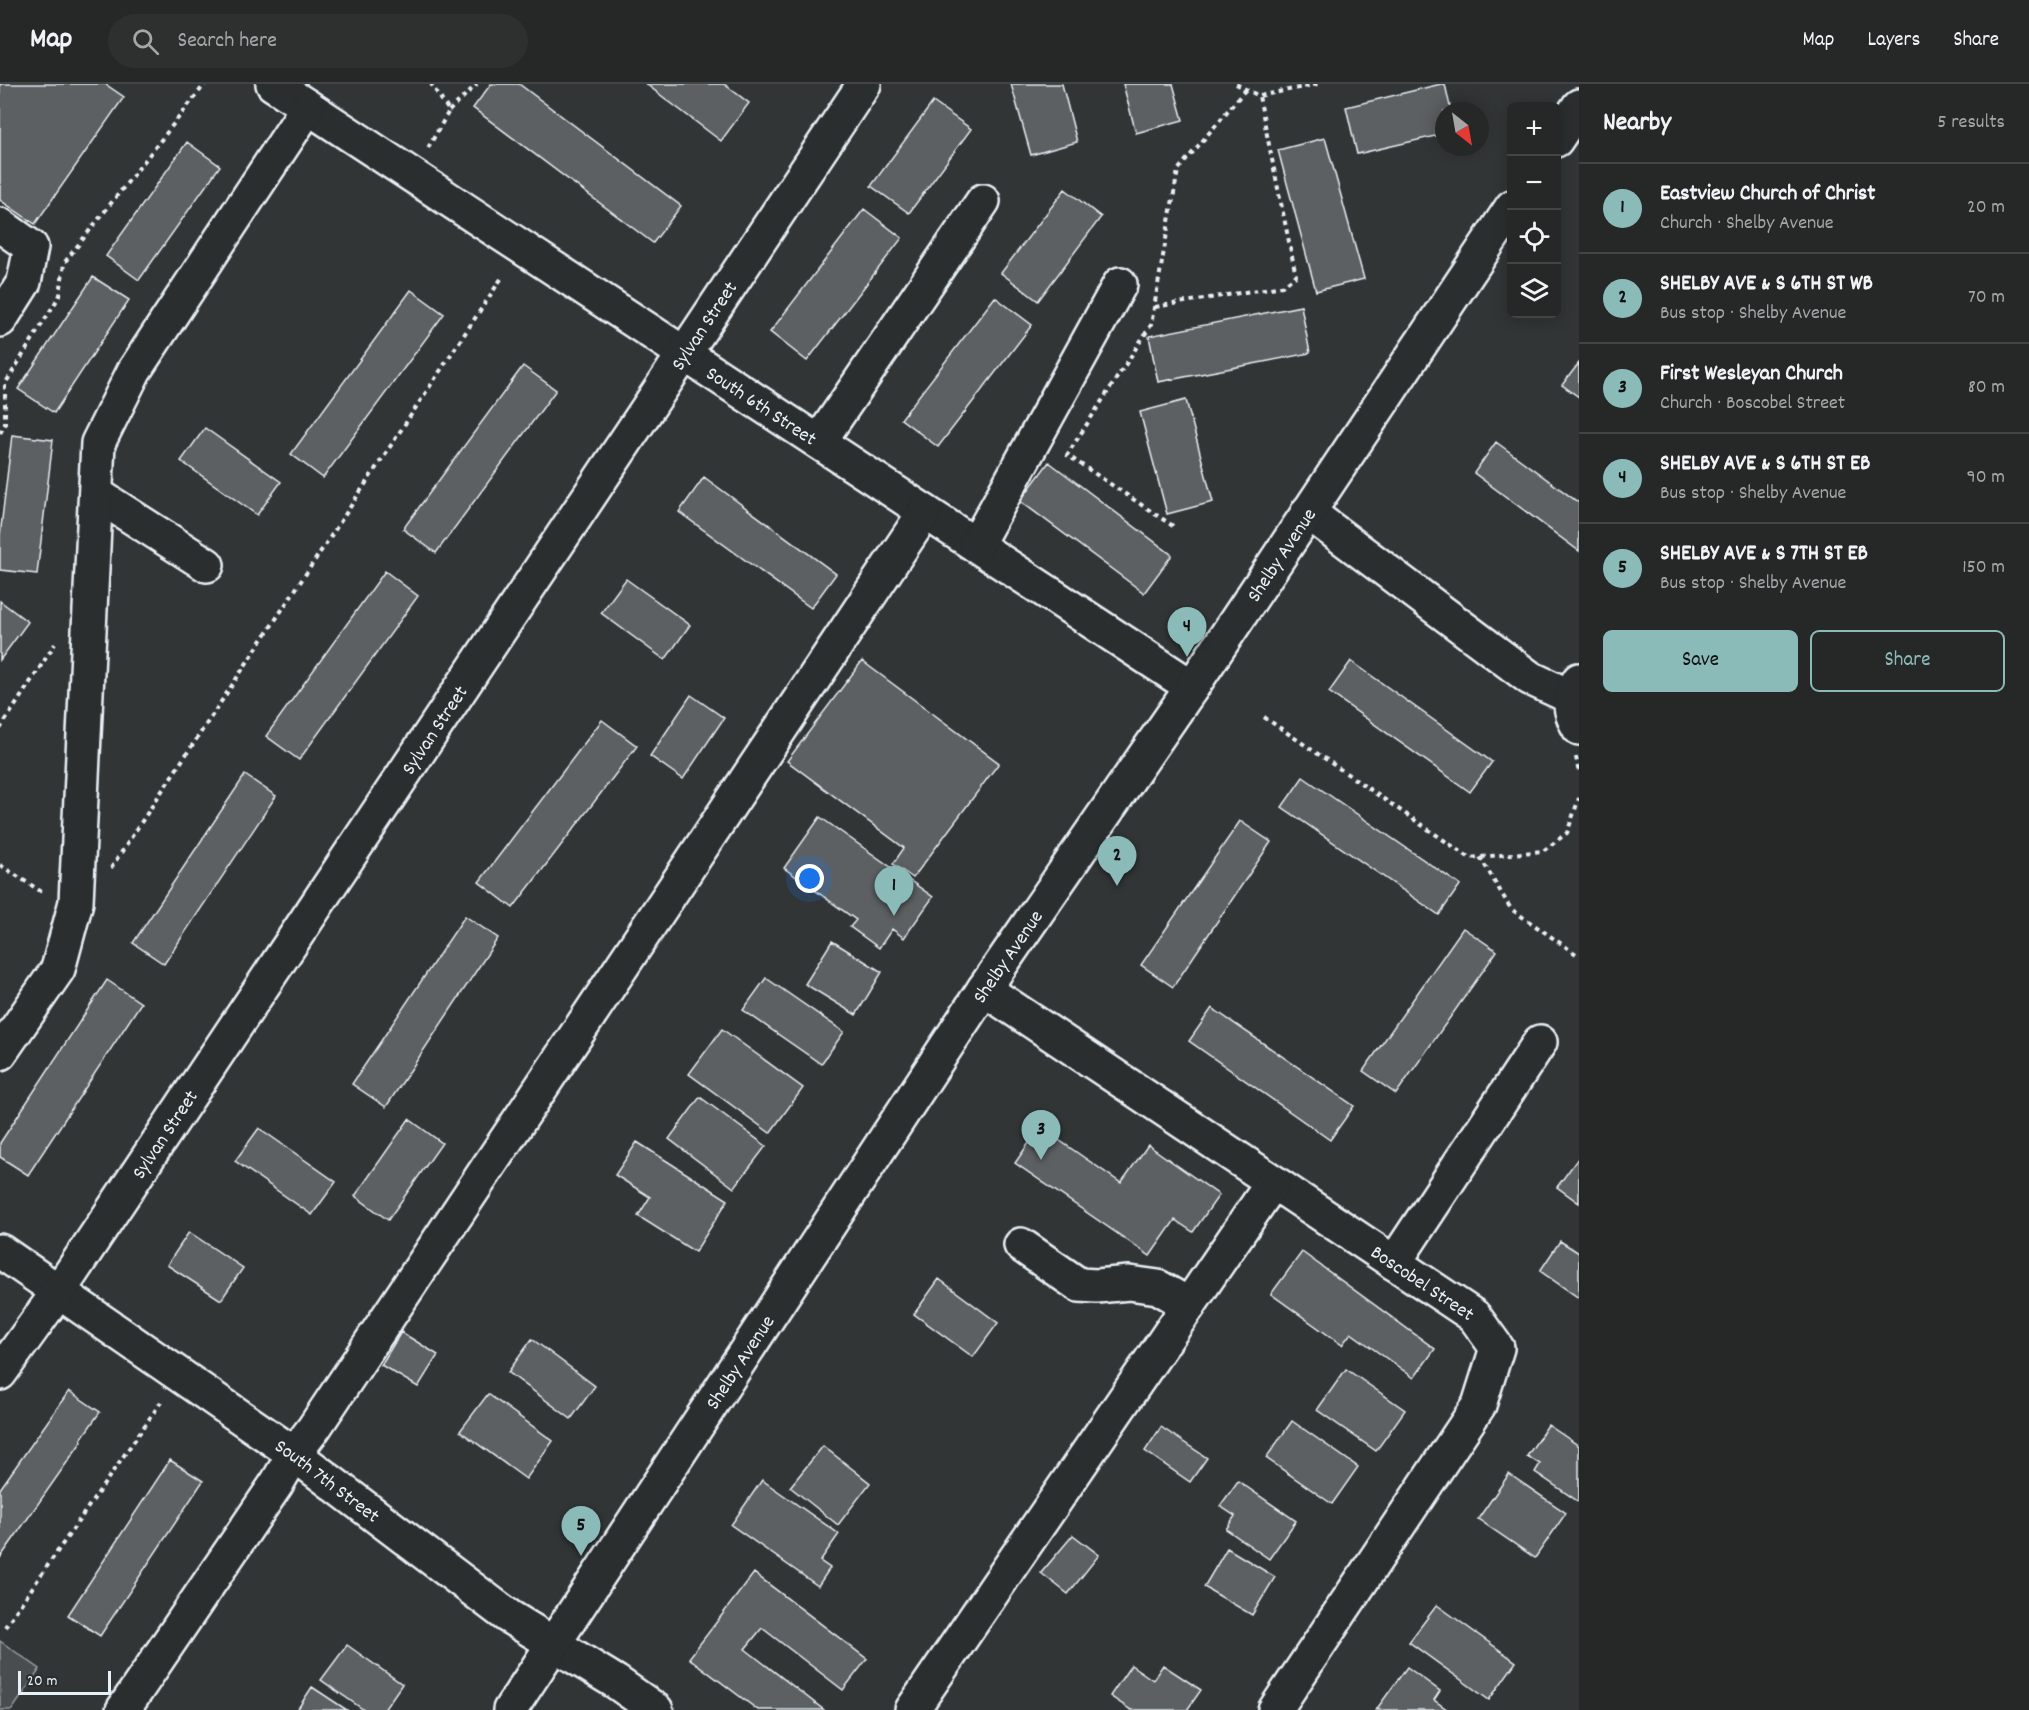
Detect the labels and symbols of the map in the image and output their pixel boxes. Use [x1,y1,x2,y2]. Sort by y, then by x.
north arrow [1435,102,1489,156]
street label: Sylvan Street [666,277,746,377]
street label: South 6th Street [700,361,821,454]
street label: Shelby Avenue [1241,503,1325,609]
pin: 4 [1168,608,1206,657]
street label: Sylvan Street [396,681,476,781]
pin: 2 [1098,836,1136,886]
your location [795,864,824,893]
pin: 1 [874,866,914,916]
street label: Shelby Avenue [967,905,1051,1010]
street label: Sylvan Street [126,1085,206,1186]
pin: 3 [1022,1110,1060,1160]
street label: Boscobel Street [1364,1240,1479,1329]
street label: Shelby Avenue [700,1310,783,1416]
street label: South 7th Street [268,1434,385,1531]
pin: 5 [562,1506,600,1556]
scale bar [18,1668,111,1696]

